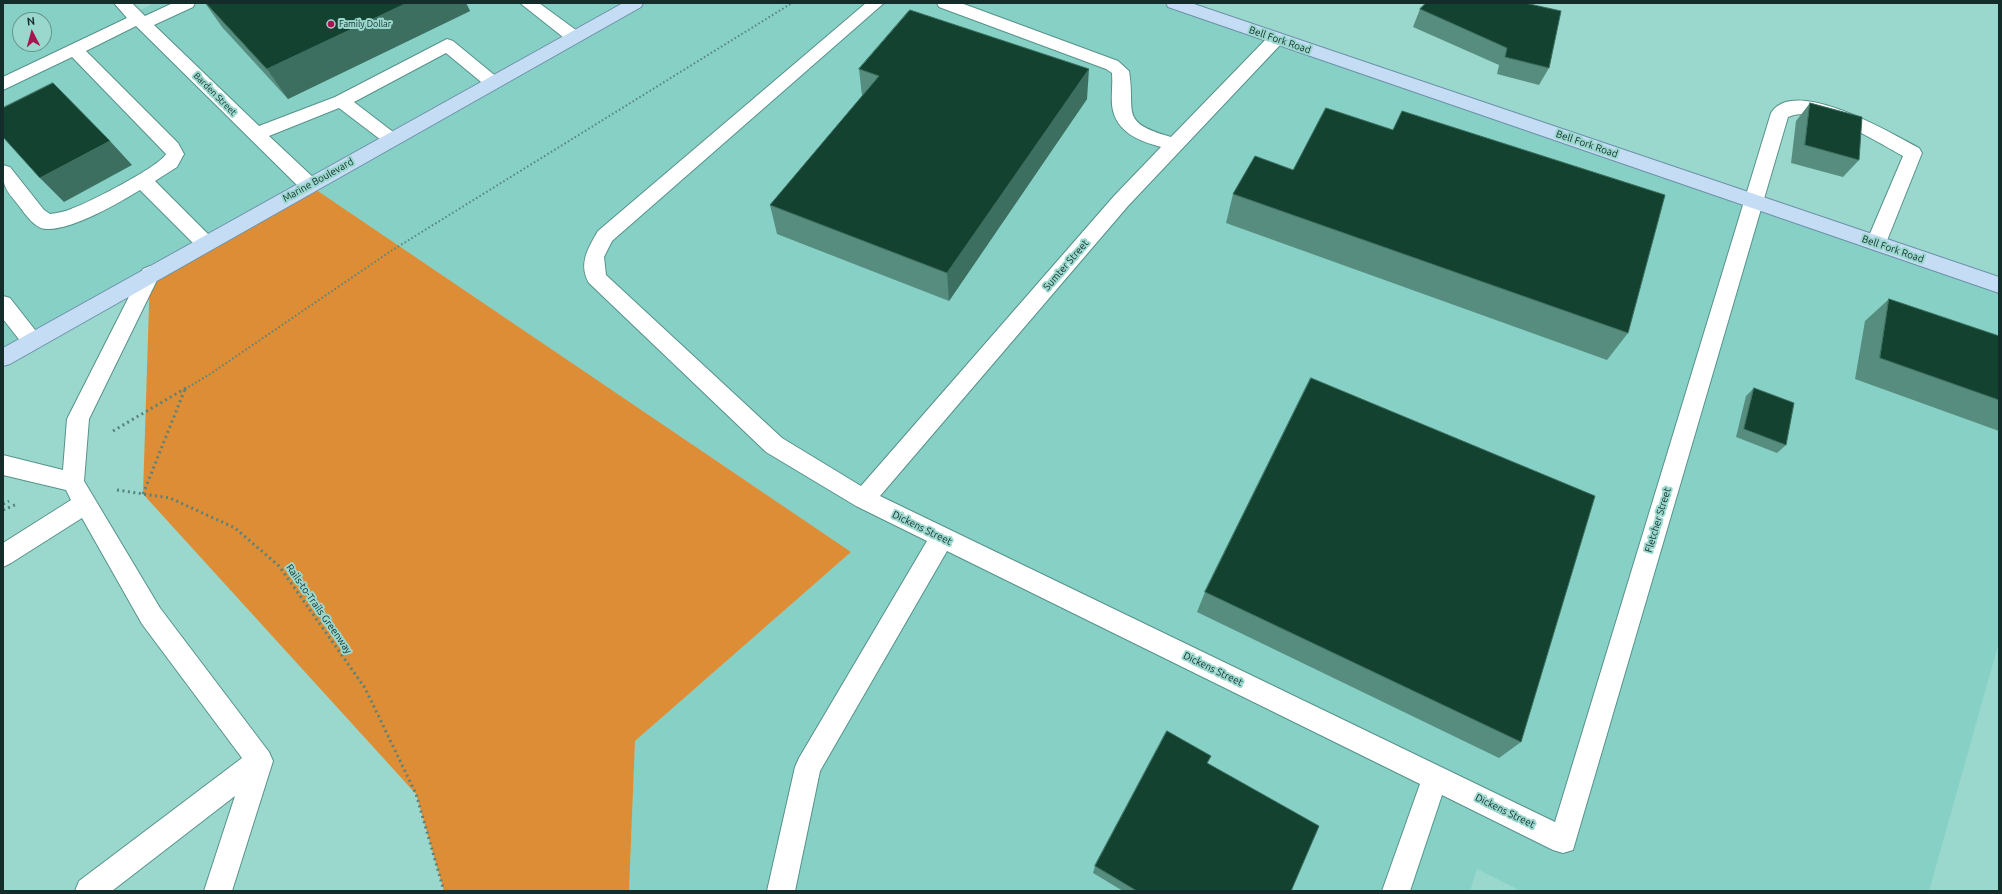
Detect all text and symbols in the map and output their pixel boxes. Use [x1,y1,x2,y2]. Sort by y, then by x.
north arrow [12,12,52,52]
text: N [26,15,36,27]
marker: Family Dollar [326,19,336,29]
place label: Family Dollar [339,19,391,29]
street label: Bell Fork Road [1247,24,1313,56]
street label: Barden Street [191,70,239,118]
street label: Bell Fork Road [1554,128,1620,160]
street label: Marine Boulevard [280,156,356,204]
street label: Bell Fork Road [1860,233,1926,265]
street label: Sumter Street [1041,237,1091,293]
street label: Fletcher Street [1642,486,1674,554]
street label: Dickens Street [890,508,954,548]
street label: Rails-to-Trails Greenway [284,562,354,656]
street label: Dickens Street [1181,649,1245,689]
street label: Dickens Street [1473,791,1537,831]

